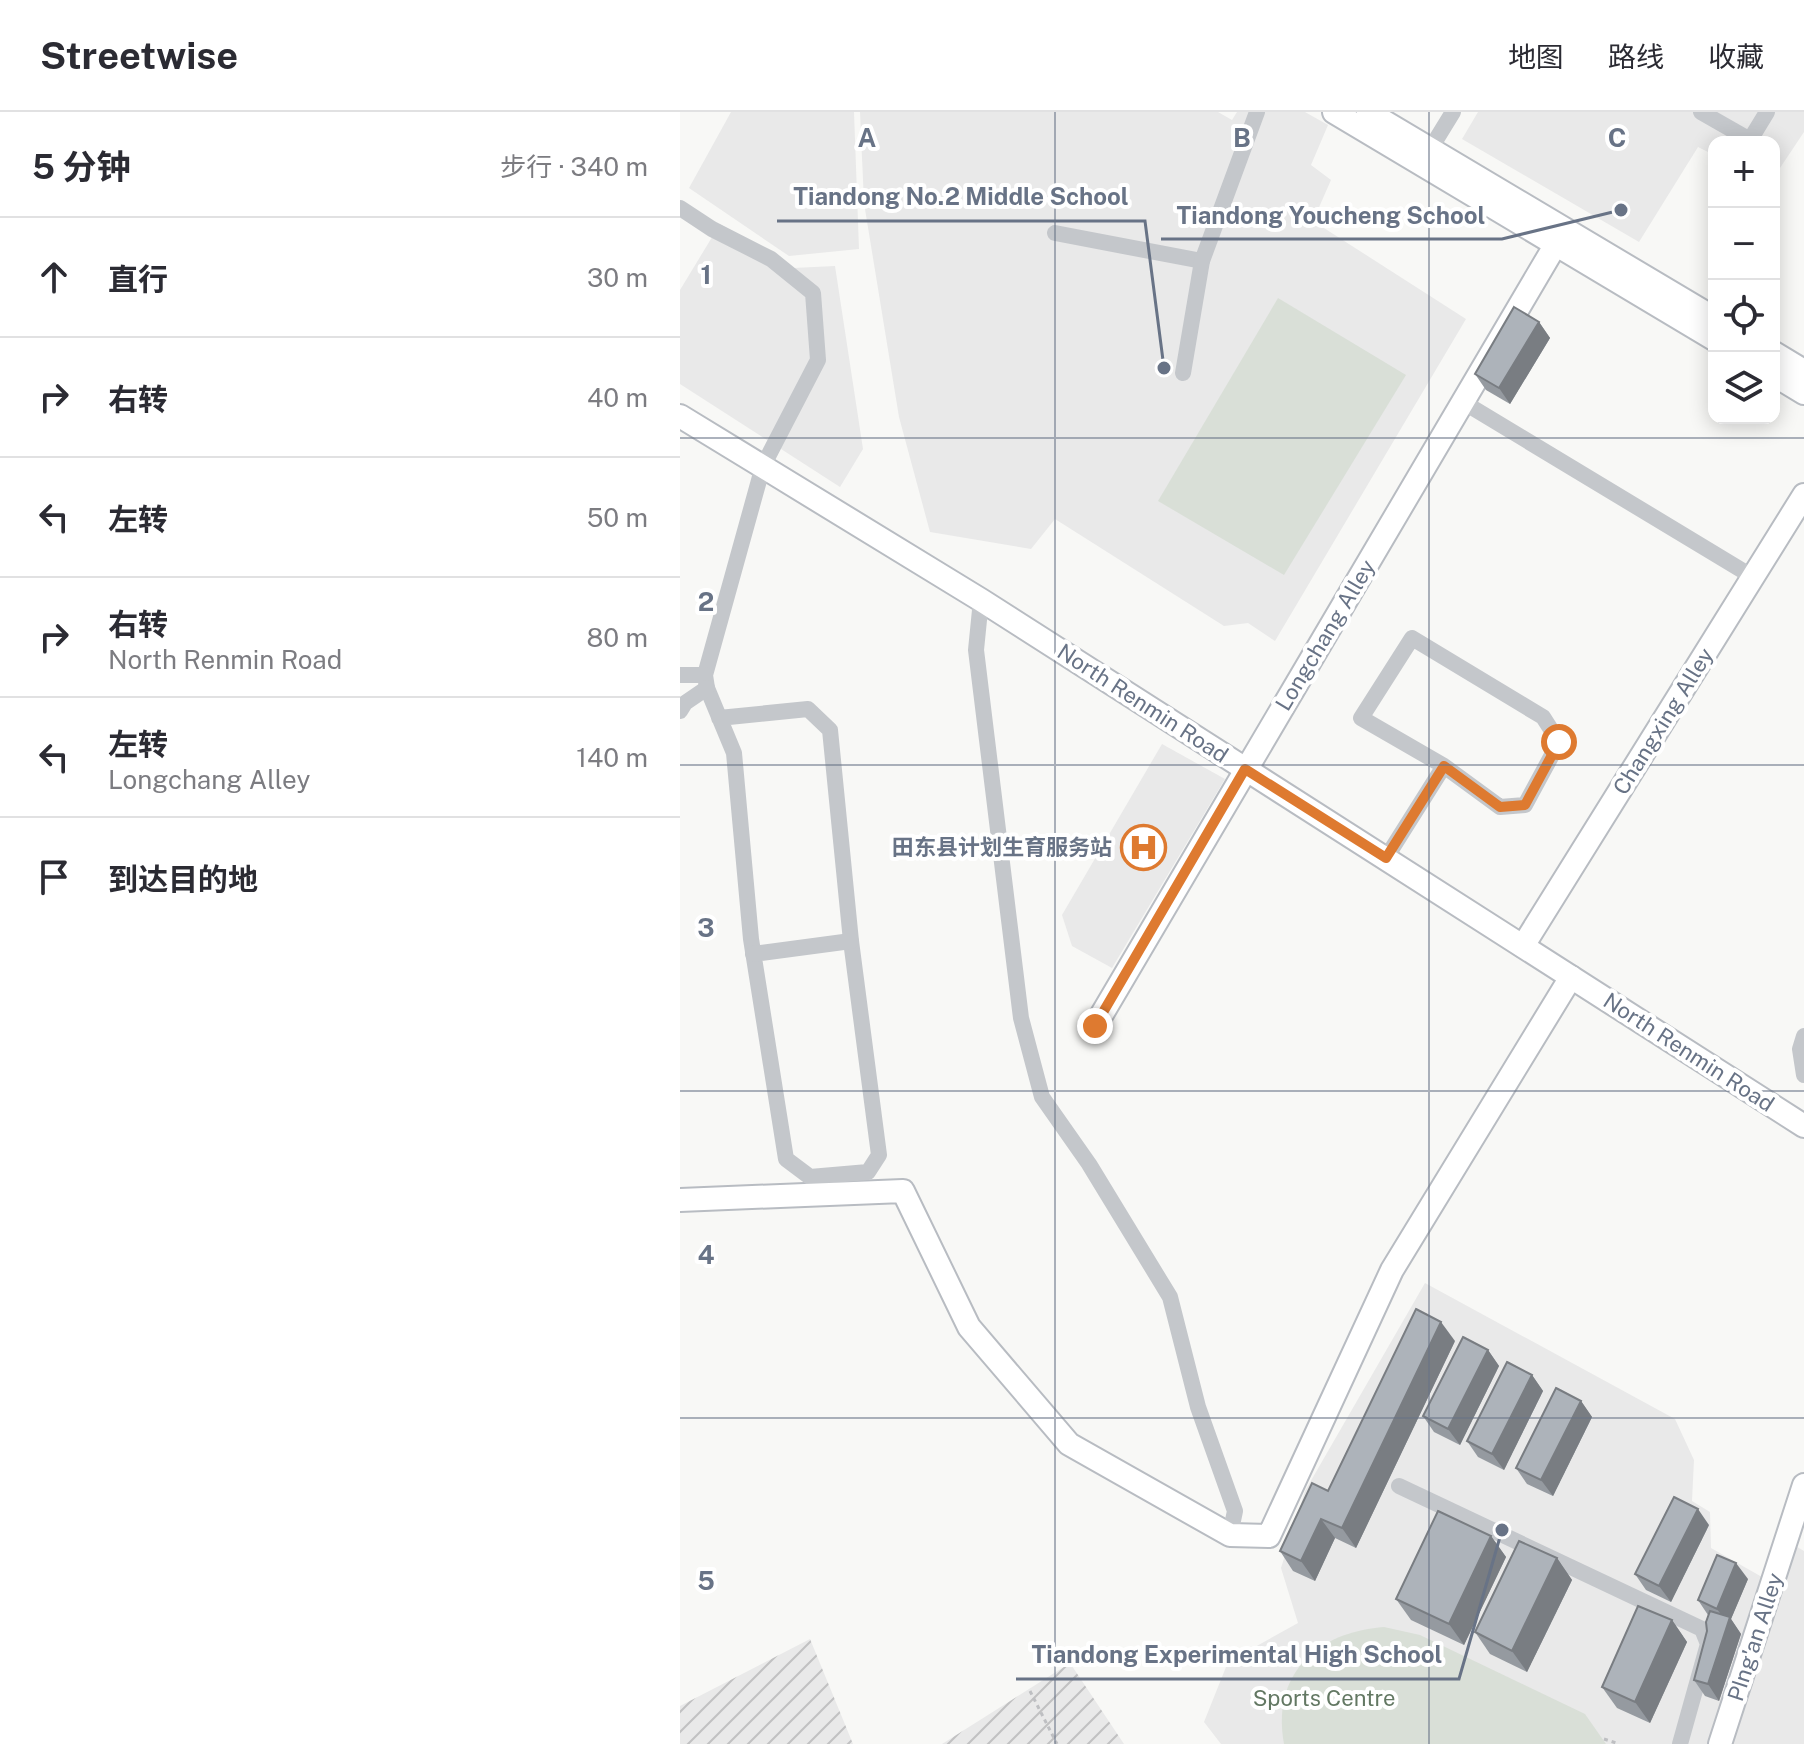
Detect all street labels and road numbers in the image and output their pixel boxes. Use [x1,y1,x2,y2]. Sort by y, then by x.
street label: Longchang Alley [1270,555,1380,715]
street label: North Renmin Road [1053,638,1233,768]
street label: Changxing Alley [1607,643,1719,799]
street label: North Renmin Road [1599,987,1779,1117]
street label: PIng'an Alley [1722,1569,1788,1704]

